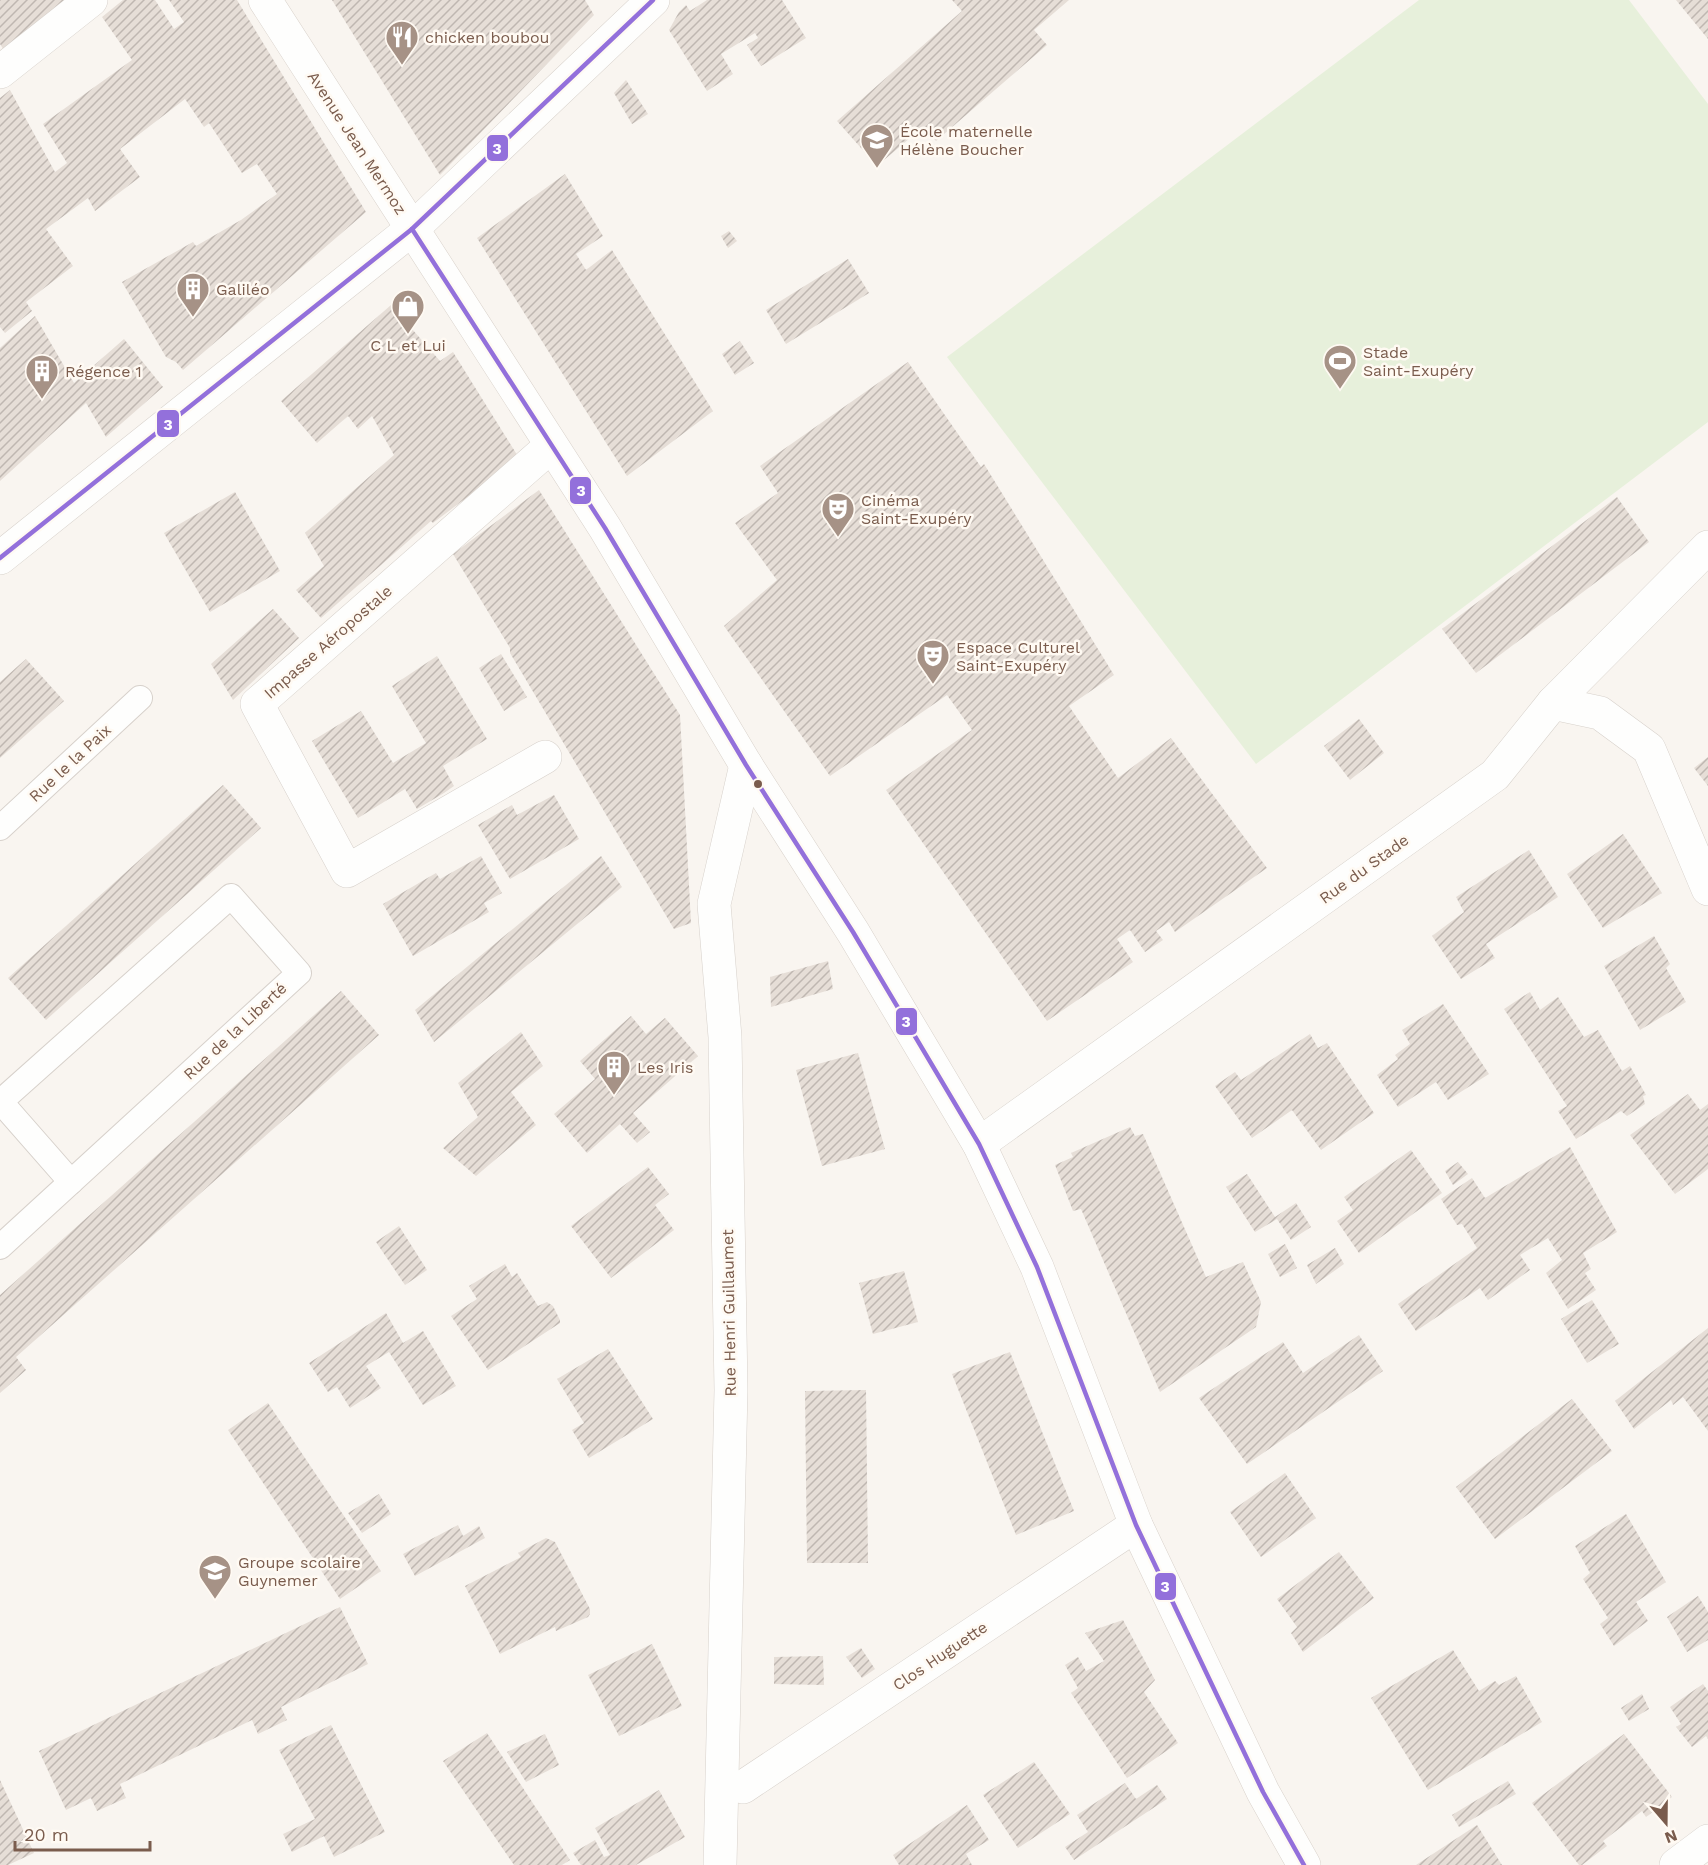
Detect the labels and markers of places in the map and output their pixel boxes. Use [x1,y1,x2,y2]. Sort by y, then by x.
restaurant icon: chicken boubou [384,19,420,66]
place label: chicken boubou [425,28,549,47]
school or university icon: École maternelle Hélène Boucher [859,122,895,169]
place label: École maternelle Hélène Boucher [900,122,1033,159]
building icon: Galiléo [175,271,211,318]
place label: Galiléo [216,280,270,299]
shop icon: C L et Lui [390,288,426,335]
place label: C L et Lui [370,336,446,355]
sports icon: Stade Saint-Exupéry [1322,343,1358,390]
place label: Stade Saint-Exupéry [1363,343,1474,380]
building icon: Régence 1 [24,353,60,400]
place label: Régence 1 [65,362,142,381]
theatre icon: Cinéma Saint-Exupéry [820,491,856,538]
place label: Cinéma Saint-Exupéry [861,491,972,528]
theatre icon: Espace Culturel Saint-Exupéry [915,638,951,685]
place label: Espace Culturel Saint-Exupéry [956,638,1080,675]
unlabelled marker [752,778,764,790]
building icon: Les Iris [596,1049,632,1096]
place label: Les Iris [637,1058,693,1077]
school or university icon: Groupe scolaire Guynemer [197,1553,233,1600]
place label: Groupe scolaire Guynemer [238,1553,361,1590]

